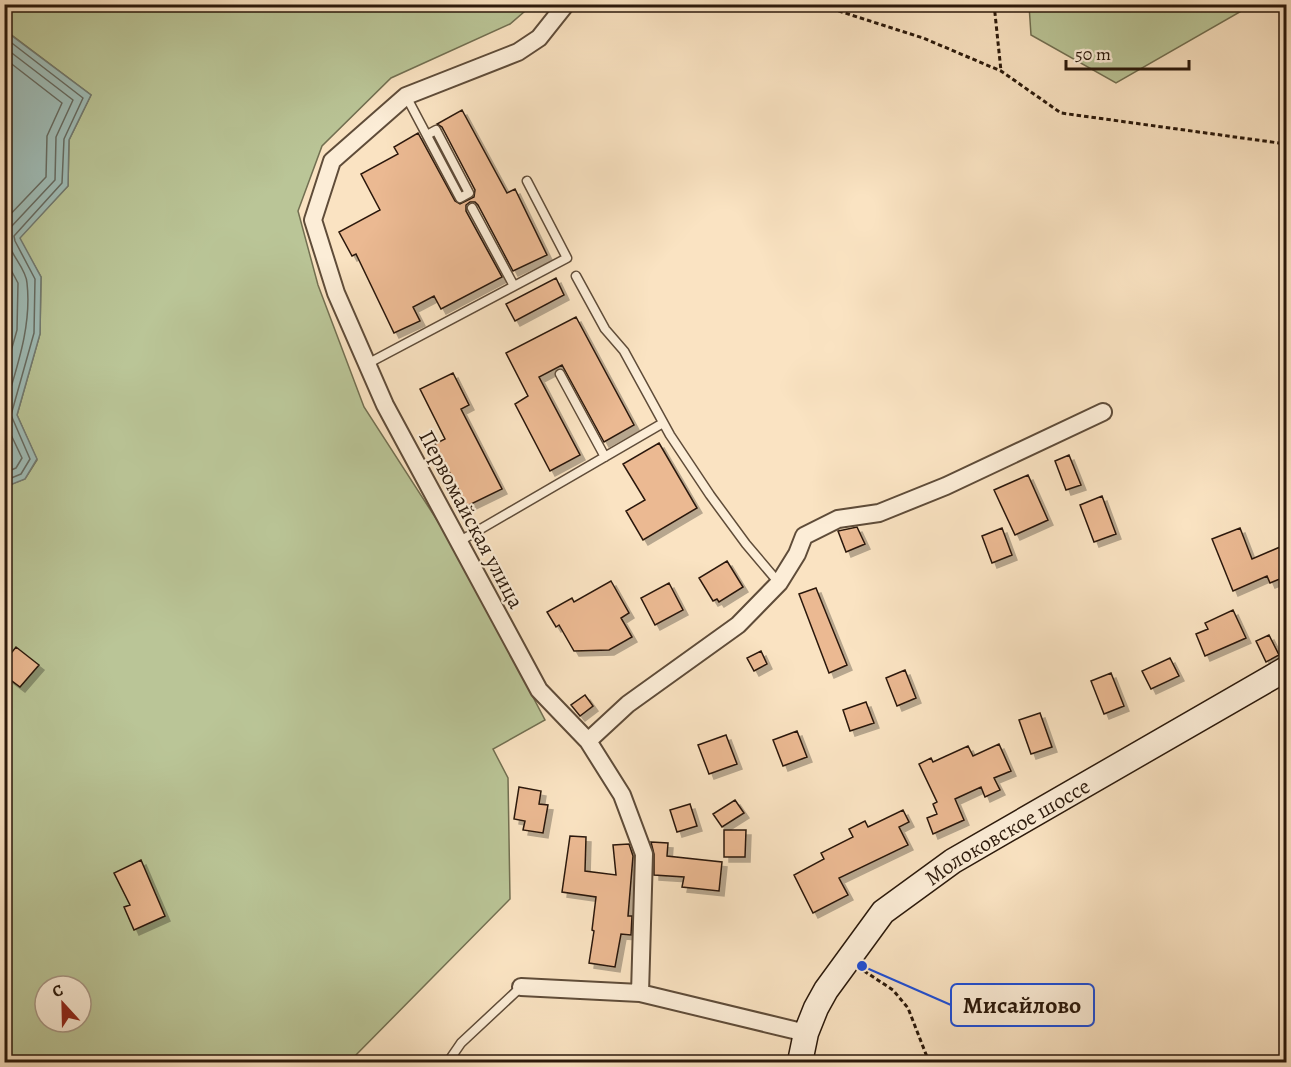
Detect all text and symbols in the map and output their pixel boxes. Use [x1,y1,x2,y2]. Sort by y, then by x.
scale bar [1066,33,1189,71]
text: 50 m [1075,42,1111,66]
street label: Первомайская улица [411,425,531,615]
street label: Молоковское шоссе [919,771,1096,893]
north arrow [33,974,93,1034]
text: С [49,979,67,1003]
callout: Мисайлово [951,984,1094,1026]
text: Мисайлово [963,989,1081,1021]

